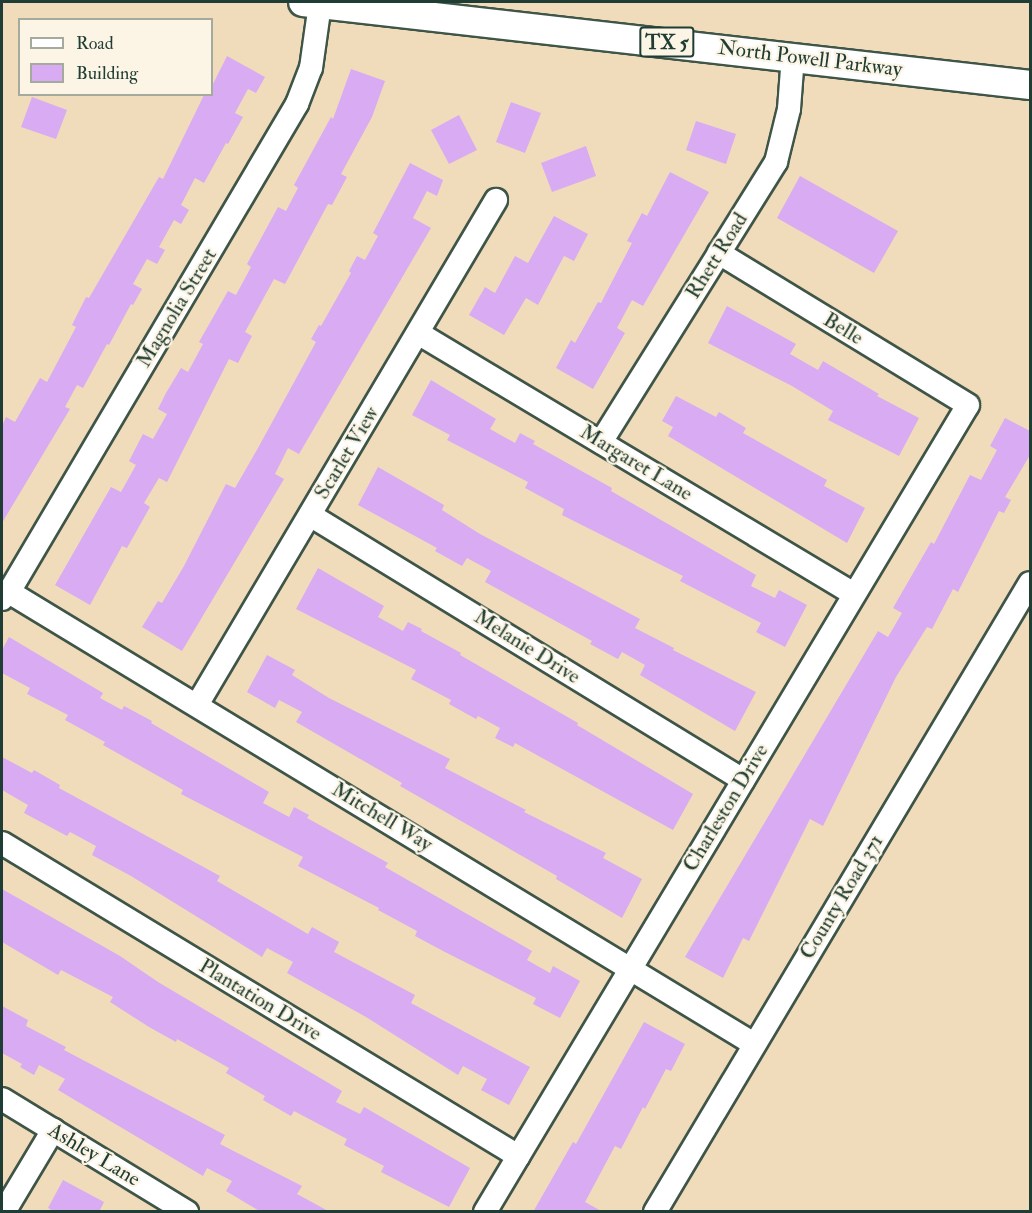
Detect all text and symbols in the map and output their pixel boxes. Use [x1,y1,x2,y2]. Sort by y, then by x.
legend [18,18,213,96]
road number: TX 5 [638,25,696,59]
text: Road [76,32,114,55]
street label: North Powell Parkway [716,35,904,83]
text: Building [76,62,138,85]
street label: Rhett Road [681,208,753,304]
street label: Magnolia Street [132,244,222,372]
street label: Belle [819,307,867,351]
street label: Scarlet View [309,402,385,504]
street label: Margaret Lane [575,420,697,506]
street label: Melanie Drive [469,604,585,690]
street label: Charleston Drive [678,740,774,876]
street label: Mitchell Way [327,777,437,857]
street label: County Road 371 [795,830,889,964]
street label: Plantation Drive [194,954,326,1046]
street label: Ashley Lane [44,1118,144,1192]

